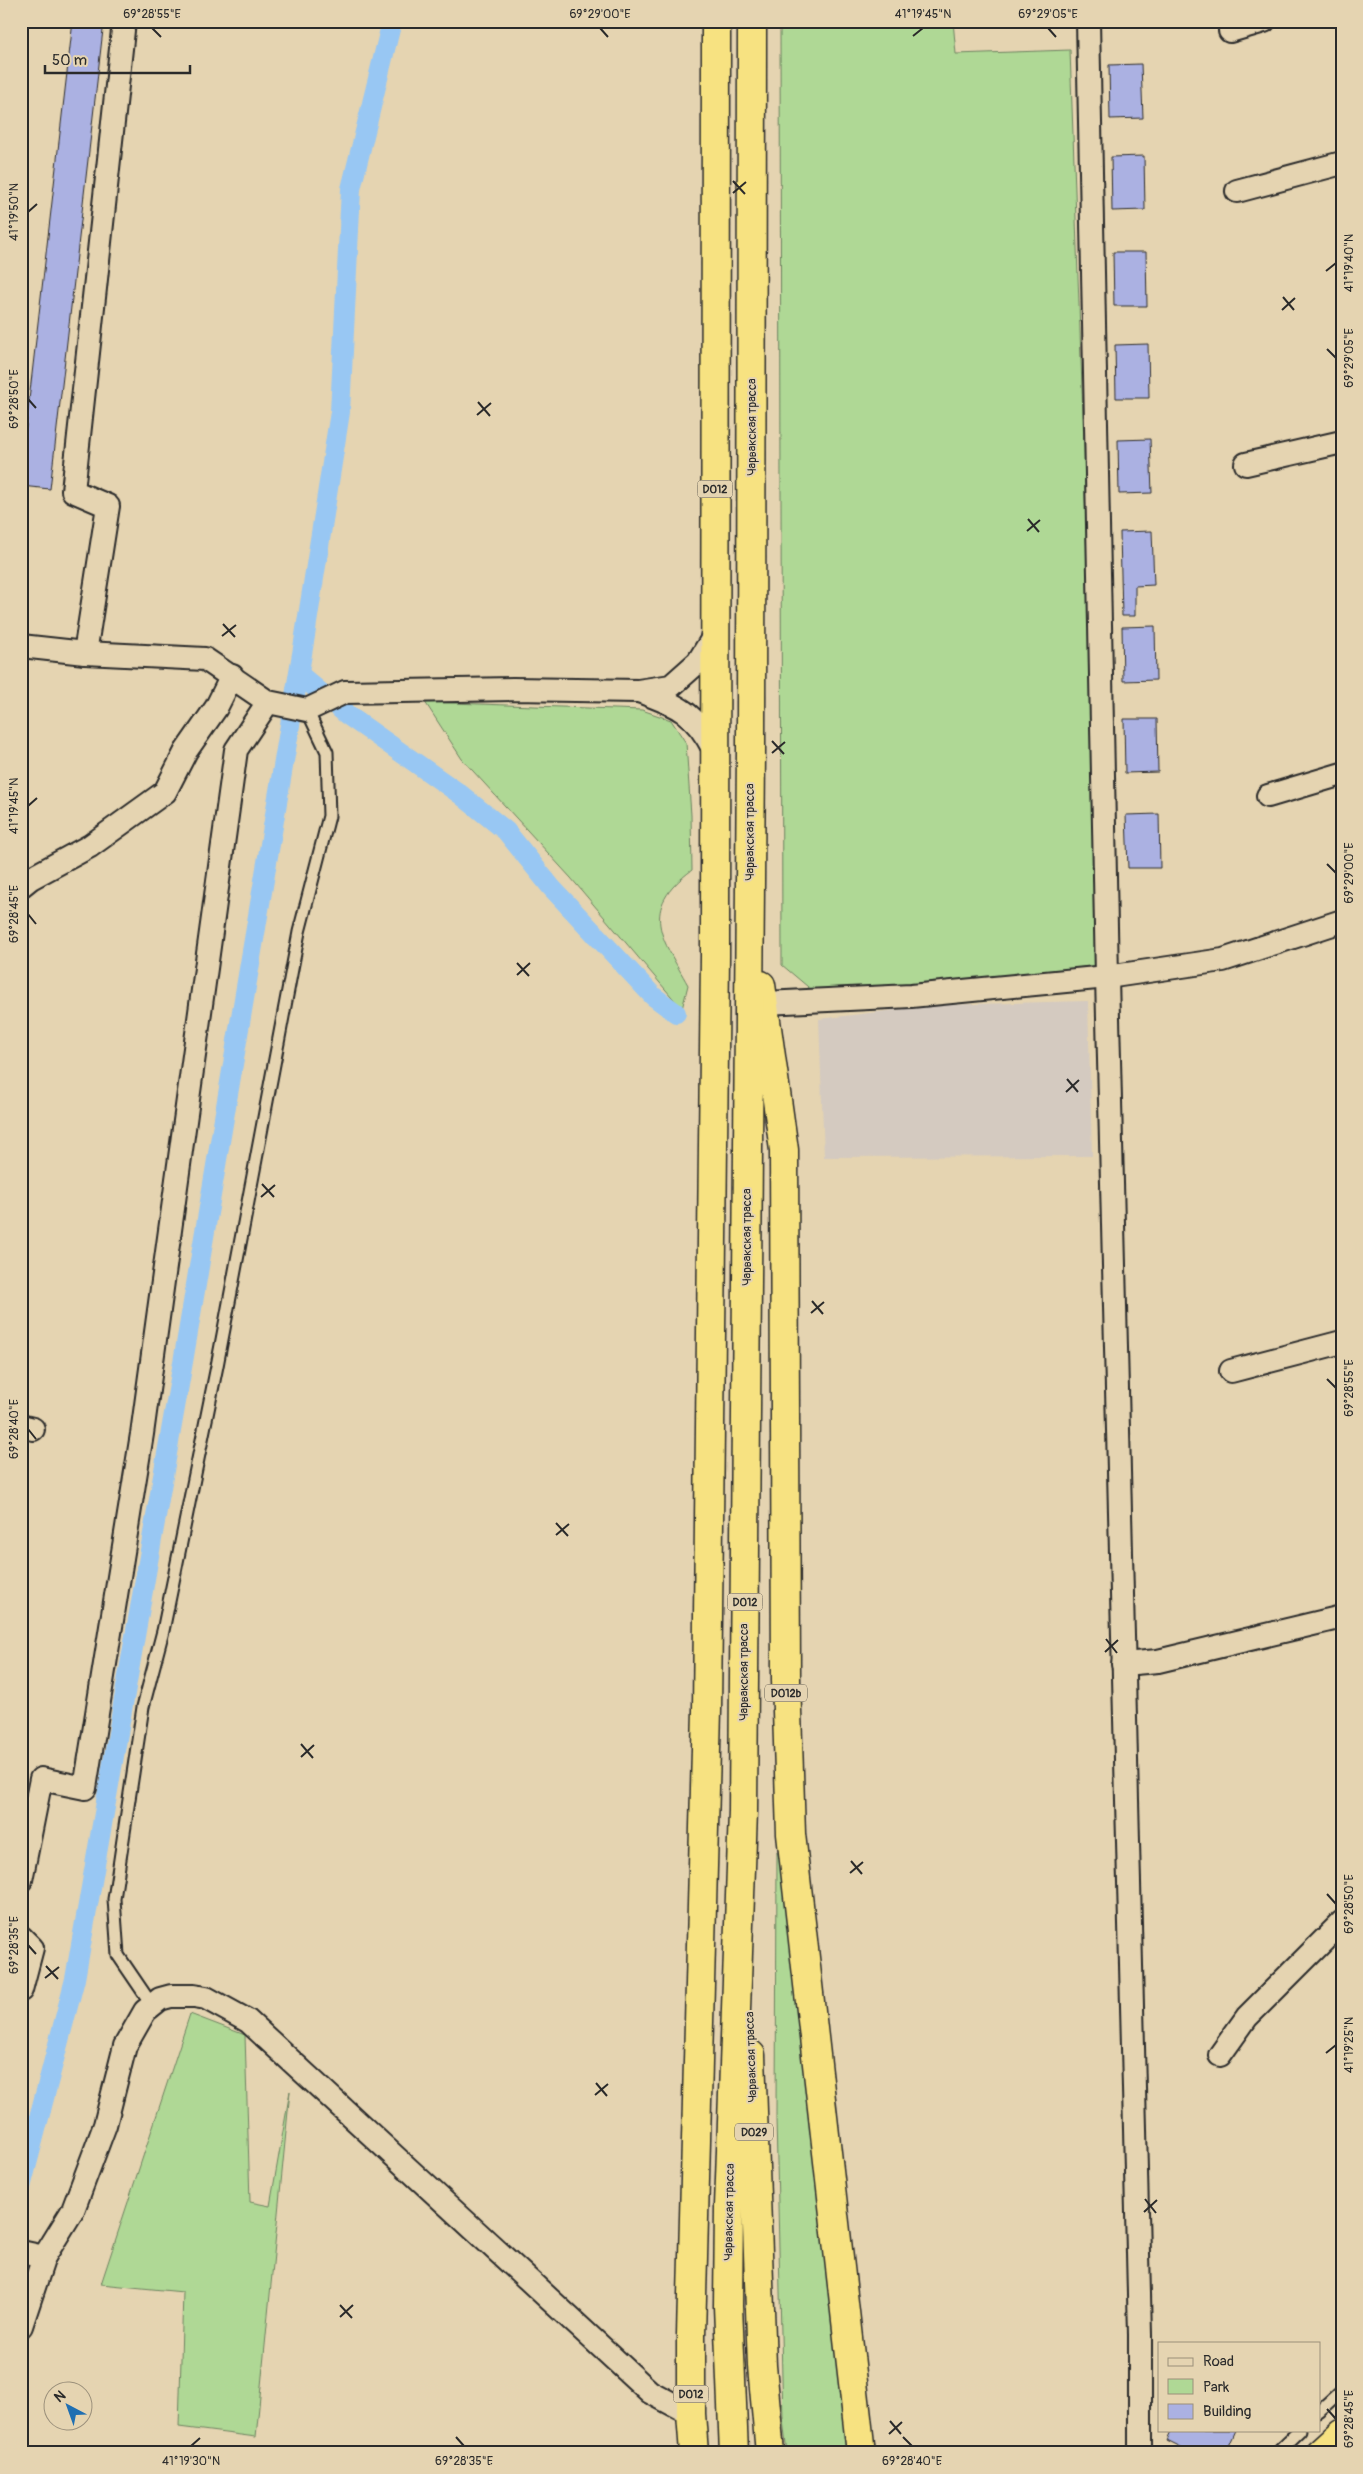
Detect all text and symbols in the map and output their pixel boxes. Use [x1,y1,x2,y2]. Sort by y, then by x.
text: 69°28'55"E [123,7,181,22]
text: 69°29'00"E [569,7,631,22]
text: 41°19'45"N [895,7,951,22]
text: 69°29'05"E [1018,7,1078,22]
scale bar [45,42,190,74]
text: 50 m [52,51,87,70]
text: 41°19'50"N [7,183,22,241]
text: 41°19'40"N [1342,234,1357,292]
text: 69°29'05"E [1342,328,1357,388]
text: 69°28'50"E [7,369,22,429]
street label: Чарвакская трасса [745,378,760,476]
road number: D012 [698,480,732,498]
text: 41°19'45"N [7,778,22,834]
street label: Чарвакская трасса [743,783,758,881]
text: 69°29'00"E [1342,842,1357,904]
text: 69°28'45"E [7,885,22,943]
street label: Чарвакская трасса [740,1188,755,1286]
text: 69°28'55"E [1342,1359,1357,1417]
text: 69°28'40"E [7,1399,22,1459]
road number: D012 [728,1594,762,1610]
street label: Чарвакская трасса [737,1623,752,1721]
road number: D012b [765,1685,807,1702]
text: 69°28'50"E [1342,1874,1357,1934]
text: 69°28'35"E [7,1916,22,1974]
street label: Чарваксая трасса [742,2011,761,2103]
text: 41°19'25"N [1342,2017,1357,2073]
road number: D029 [735,2124,773,2140]
street label: Чарвакская трасса [721,2163,738,2261]
legend [1158,2342,1320,2432]
text: Road [1203,2352,1234,2371]
text: Park [1203,2378,1230,2397]
north arrow [42,2382,92,2432]
road number: D012 [674,2386,708,2402]
text: N [51,2387,69,2406]
text: 69°28'45"E [1342,2390,1357,2448]
text: Building [1203,2402,1251,2421]
text: 41°19'30"N [162,2454,220,2469]
text: 69°28'35"E [435,2454,493,2469]
text: 69°28'40"E [882,2454,942,2469]

